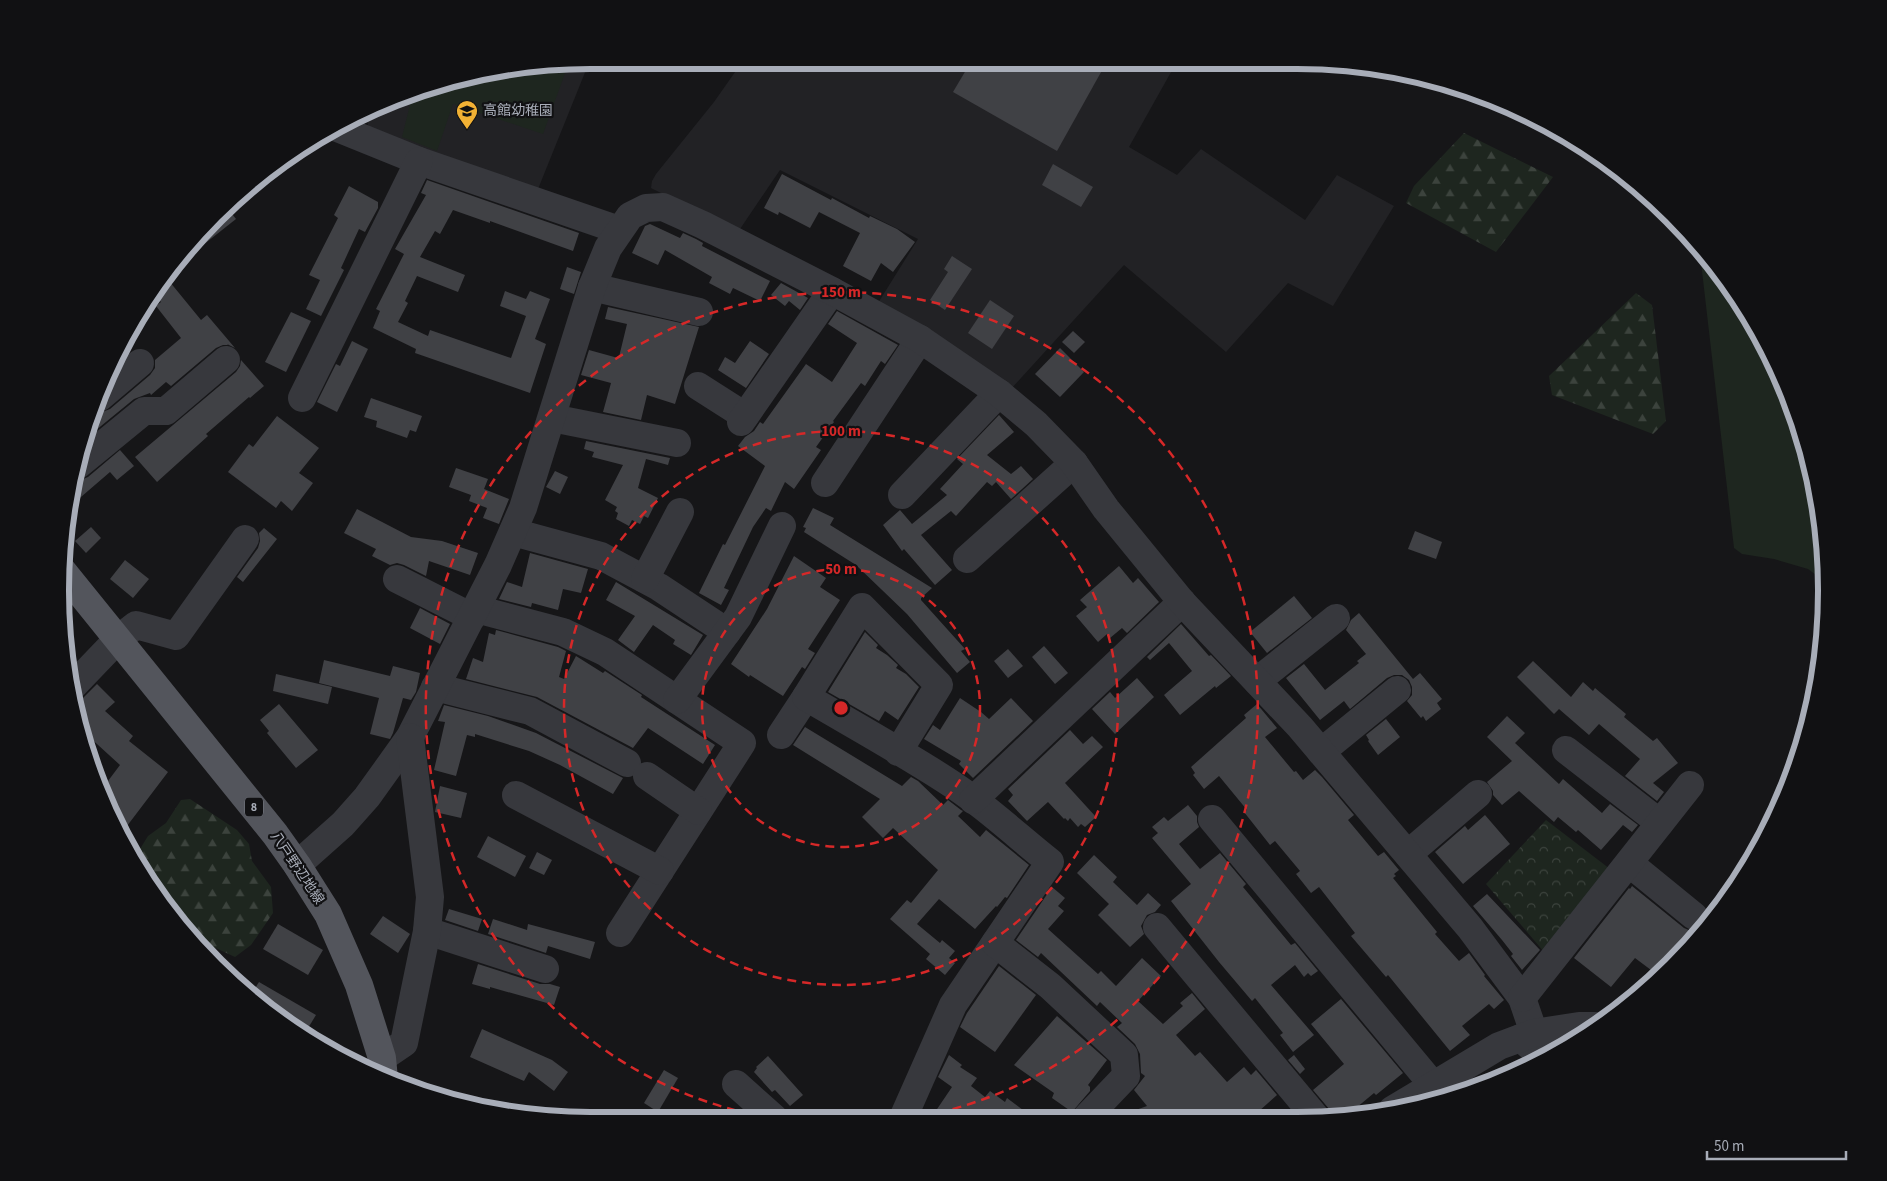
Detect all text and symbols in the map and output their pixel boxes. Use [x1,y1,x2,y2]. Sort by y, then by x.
school or university icon: 高館幼稚園 [455,99,479,130]
place label: 高館幼稚園 [483,101,553,121]
text: 150 m [821,282,861,303]
text: 100 m [821,421,861,442]
text: 50 m [825,559,857,580]
centre of rings [832,699,850,717]
road number: 8 [245,798,263,816]
street label: 八戸野辺地線 [265,828,329,908]
scale bar [1707,1128,1846,1160]
text: 50 m [1714,1136,1744,1157]

